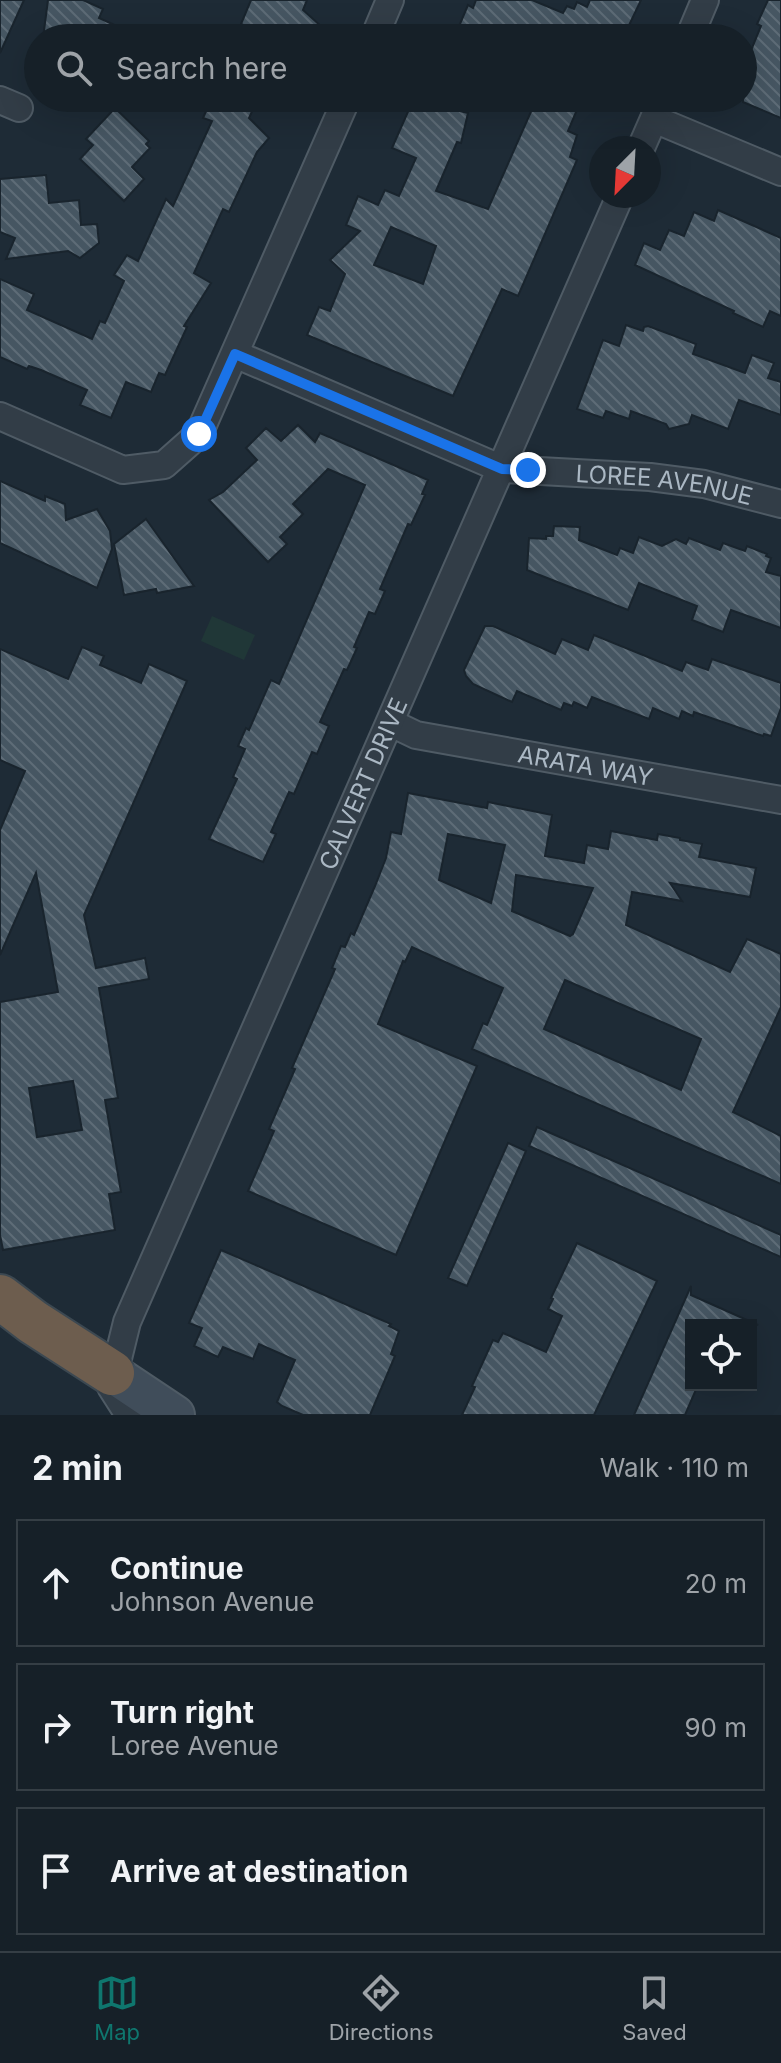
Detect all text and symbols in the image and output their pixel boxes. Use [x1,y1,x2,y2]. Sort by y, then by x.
search box [24,24,757,112]
icon: search [52,46,96,90]
text: Search here [116,50,288,86]
north arrow [589,136,661,208]
route start [181,416,217,452]
route end [510,452,546,488]
street label: LOREE AVENUE [575,459,756,511]
street label: CALVERT DRIVE [312,693,413,874]
street label: ARATA WAY [516,739,655,791]
map controls [685,1319,757,1391]
button: locate [685,1319,757,1391]
text: 2 min [32,1447,123,1488]
text: Walk · 110 m [600,1452,749,1483]
text: Continue [110,1550,244,1586]
icon: ahead [34,1561,78,1605]
text: 20 m [685,1568,747,1599]
text: Johnson Avenue [110,1586,314,1617]
text: Turn right [110,1694,254,1730]
icon: right [34,1705,78,1749]
text: 90 m [684,1712,747,1743]
text: Loree Avenue [110,1730,279,1761]
icon: arrive [34,1849,78,1893]
text: Arrive at destination [110,1853,408,1889]
tab: Map [94,1971,140,2045]
tab: Directions [329,1971,434,2045]
tab: Saved [622,1971,687,2045]

